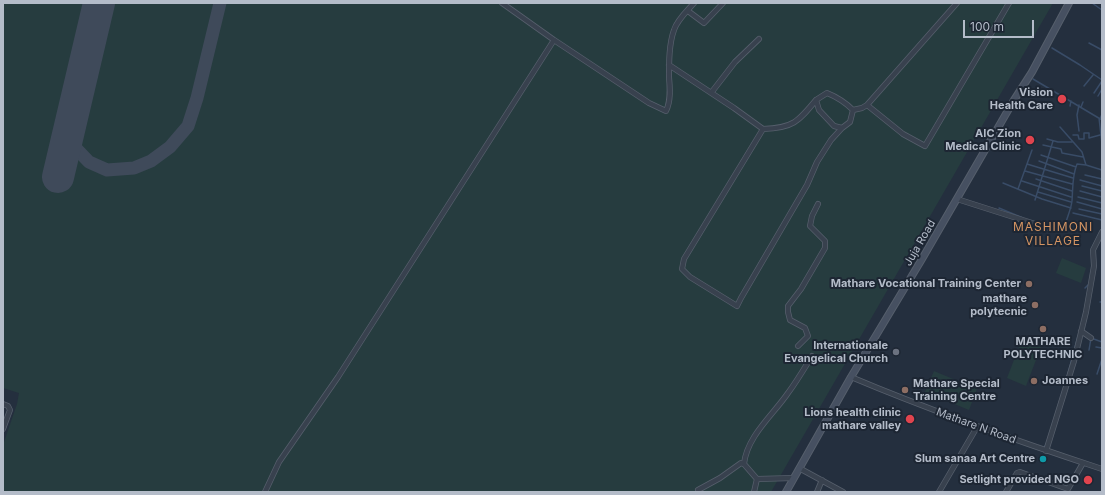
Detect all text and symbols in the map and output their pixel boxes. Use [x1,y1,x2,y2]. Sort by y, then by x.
scale bar [965,12,1036,38]
text: 100 m [970,19,1004,34]
place label: Vision Health Care [990,86,1053,112]
marker: Vision Health Care [1056,93,1068,105]
place label: AIC Zion Medical Clinic [945,127,1021,153]
marker: AIC Zion Medical Clinic [1024,134,1036,146]
street label: Juja Road [901,218,939,268]
district label: MASHIMONI VILLAGE [1013,220,1093,248]
place label: Mathare Vocational Training Center [831,277,1021,291]
marker: Mathare Vocational Training Center [1024,279,1034,289]
place label: mathare polytecnic [970,292,1027,318]
marker: mathare polytecnic [1030,300,1040,310]
marker: MATHARE POLYTECHNIC [1038,324,1048,334]
place label: MATHARE POLYTECHNIC [1004,335,1082,361]
place label: Internationale Evangelical Church [784,339,888,365]
marker: Internationale Evangelical Church [891,347,901,357]
place label: Joannes [1042,374,1088,388]
marker: Joannes [1029,376,1039,386]
place label: Mathare Special Training Centre [913,377,1000,403]
marker: Mathare Special Training Centre [900,385,910,395]
street label: Mathare N Road [934,405,1018,447]
place label: Lions health clinic mathare valley [804,406,901,432]
marker: Lions health clinic mathare valley [904,413,916,425]
place label: Slum sanaa Art Centre [915,452,1035,466]
marker: Slum sanaa Art Centre [1038,454,1048,464]
place label: Setlight provided NGO [959,473,1079,487]
marker: Setlight provided NGO [1082,474,1094,486]

